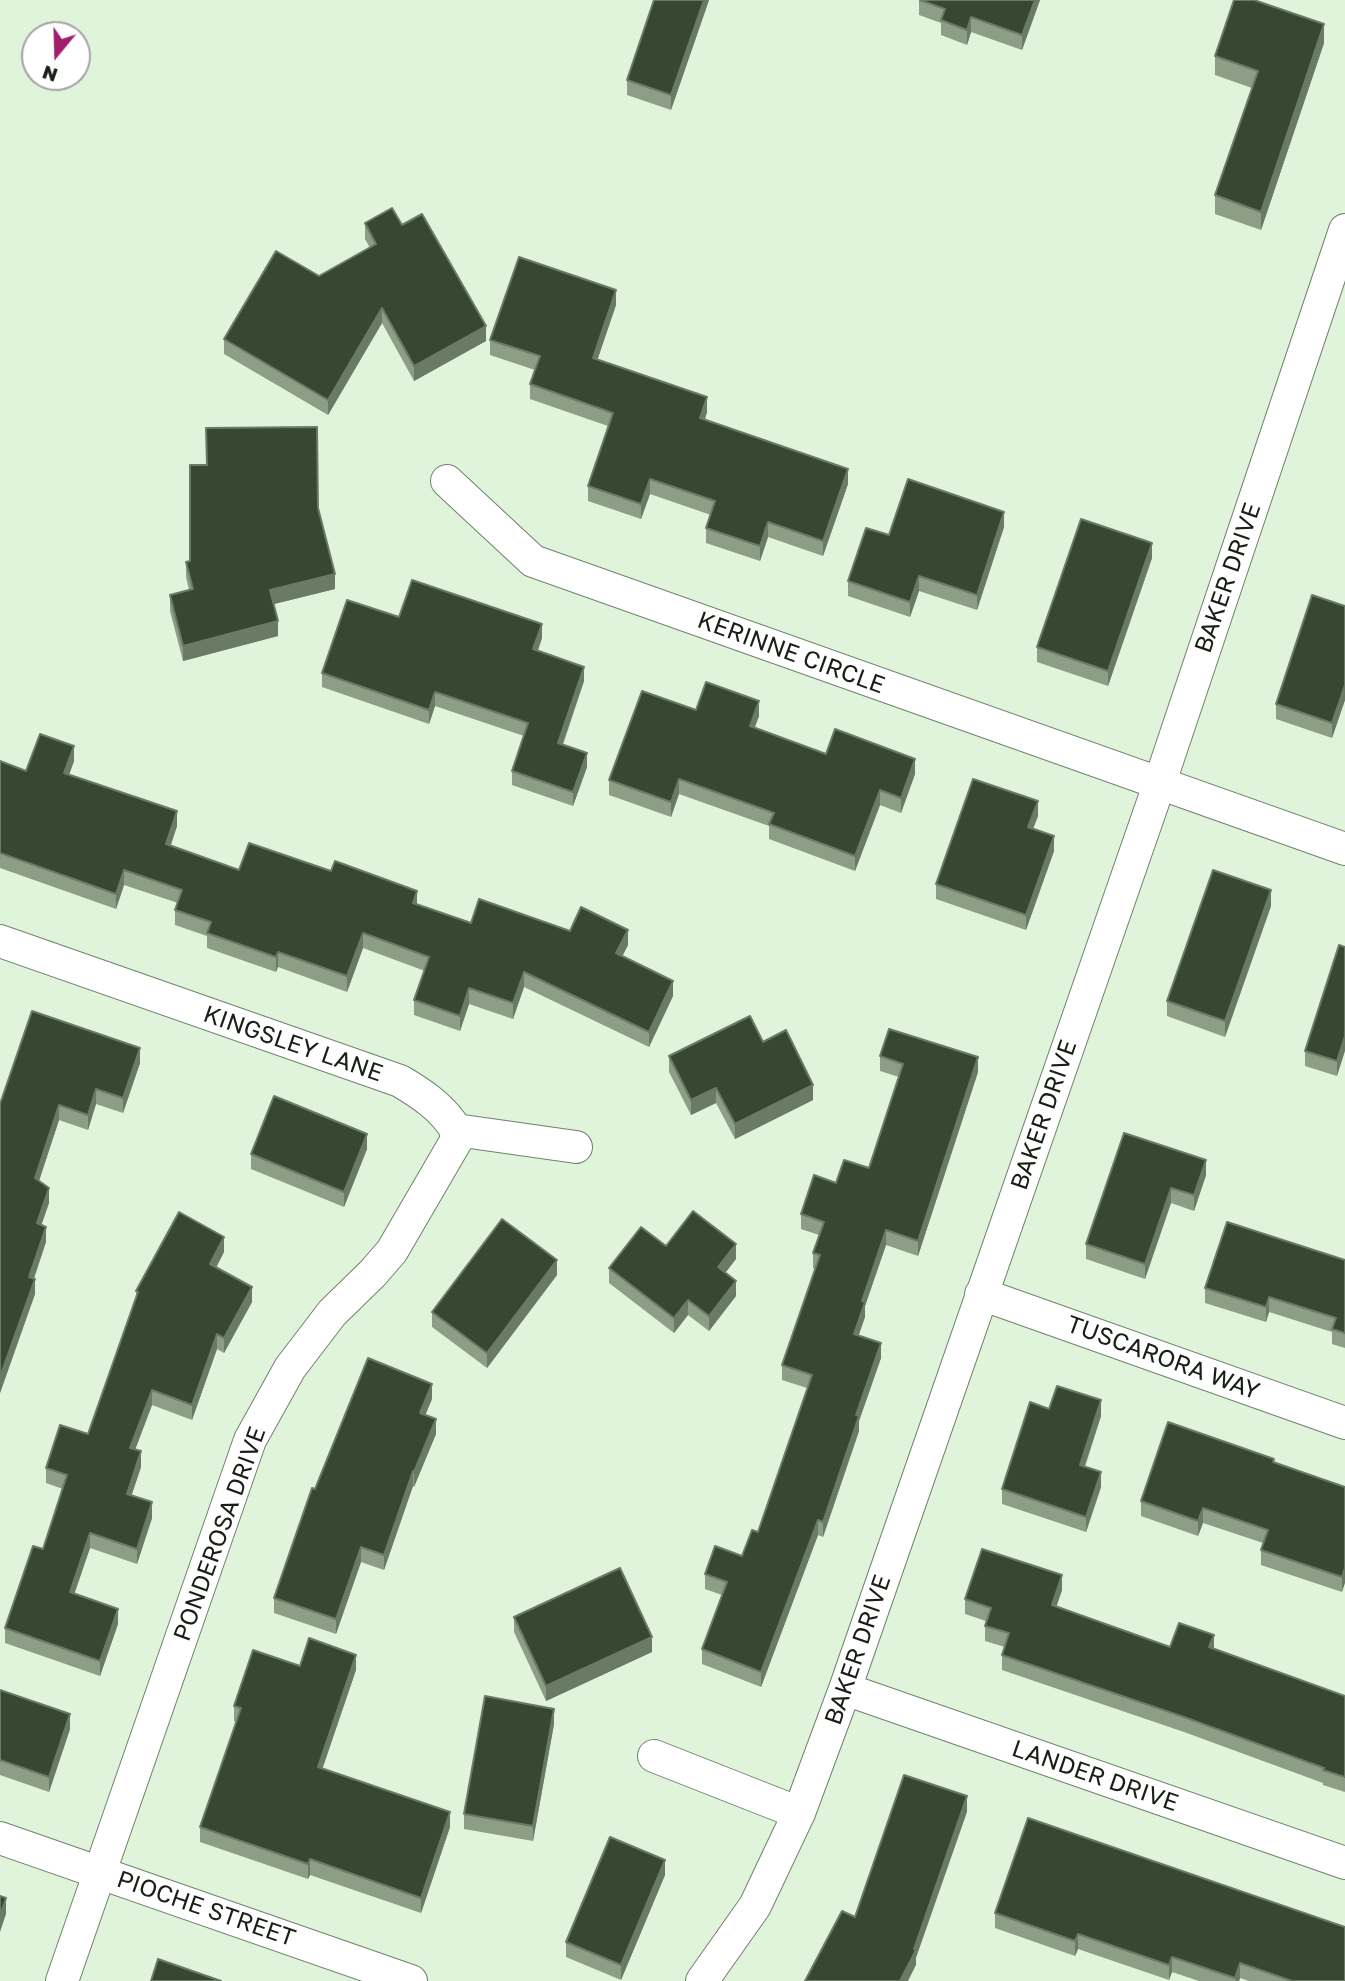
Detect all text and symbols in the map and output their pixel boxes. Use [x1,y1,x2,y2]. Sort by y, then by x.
north arrow [21,21,91,91]
text: N [39,61,60,88]
street label: BAKER DRIVE [1189,499,1267,657]
street label: KERINNE CIRCLE [694,606,888,700]
street label: KINGSLEY LANE [199,1000,387,1088]
street label: BAKER DRIVE [1005,1036,1083,1194]
street label: TUSCARORA WAY [1063,1310,1263,1406]
street label: PONDEROSA DRIVE [168,1423,272,1645]
street label: BAKER DRIVE [819,1571,897,1729]
street label: LANDER DRIVE [1008,1734,1182,1818]
street label: PIOCHE STREET [113,1865,299,1953]

